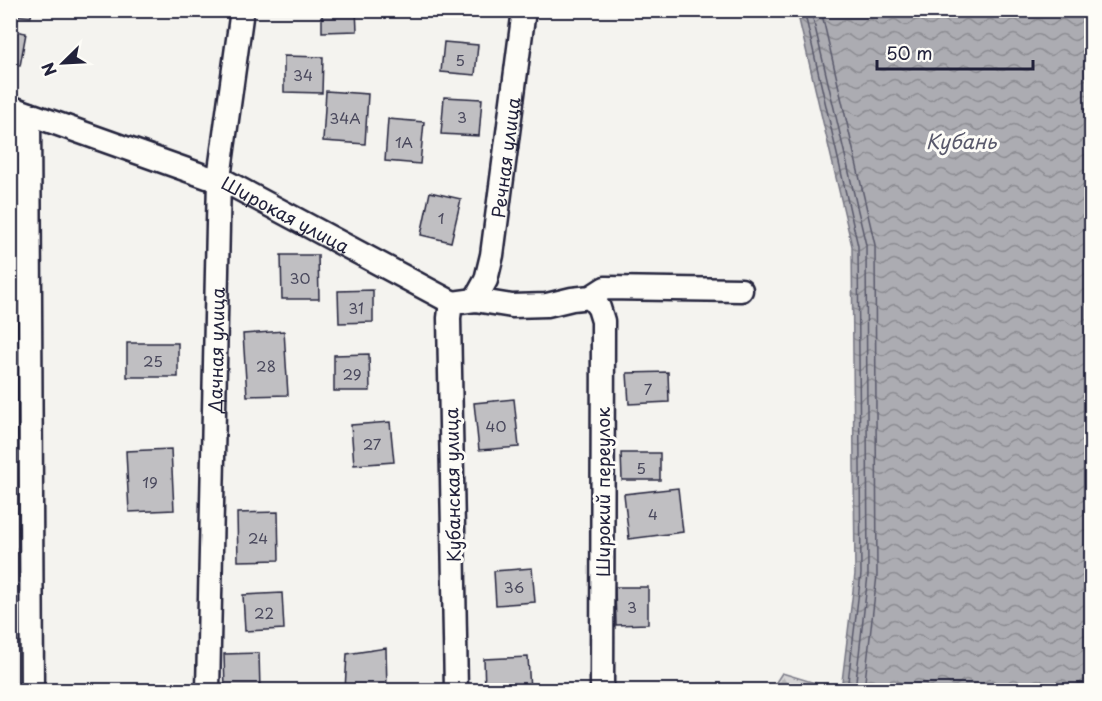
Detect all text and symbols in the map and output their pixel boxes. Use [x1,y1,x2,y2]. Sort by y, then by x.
north arrow [33,33,93,93]
scale bar [877,33,1033,71]
text: 50 m [886,39,933,66]
house number: 5 [455,48,465,71]
text: N [35,59,62,80]
house number: 34 [293,63,313,86]
street label: Речная улица [483,95,526,219]
house number: 3 [457,105,467,128]
house number: 34А [329,106,361,129]
water label: Кубань [926,126,997,156]
house number: 1А [395,130,413,153]
street label: Широкая улица [217,168,355,259]
house number: 1 [438,206,444,229]
house number: 30 [290,266,310,289]
street label: Дачная улица [200,286,230,414]
house number: 31 [348,296,364,319]
house number: 25 [143,349,163,372]
house number: 28 [256,354,276,377]
house number: 29 [342,362,362,385]
house number: 7 [644,377,653,400]
street label: Кубанская улица [437,407,467,562]
street label: Широкий переулок [589,407,616,577]
house number: 40 [486,414,506,437]
house number: 27 [363,432,382,455]
house number: 5 [636,456,646,479]
house number: 19 [142,470,158,493]
house number: 4 [648,502,658,525]
house number: 24 [248,526,268,549]
house number: 36 [504,575,524,598]
house number: 3 [627,595,637,618]
house number: 22 [254,601,274,624]

